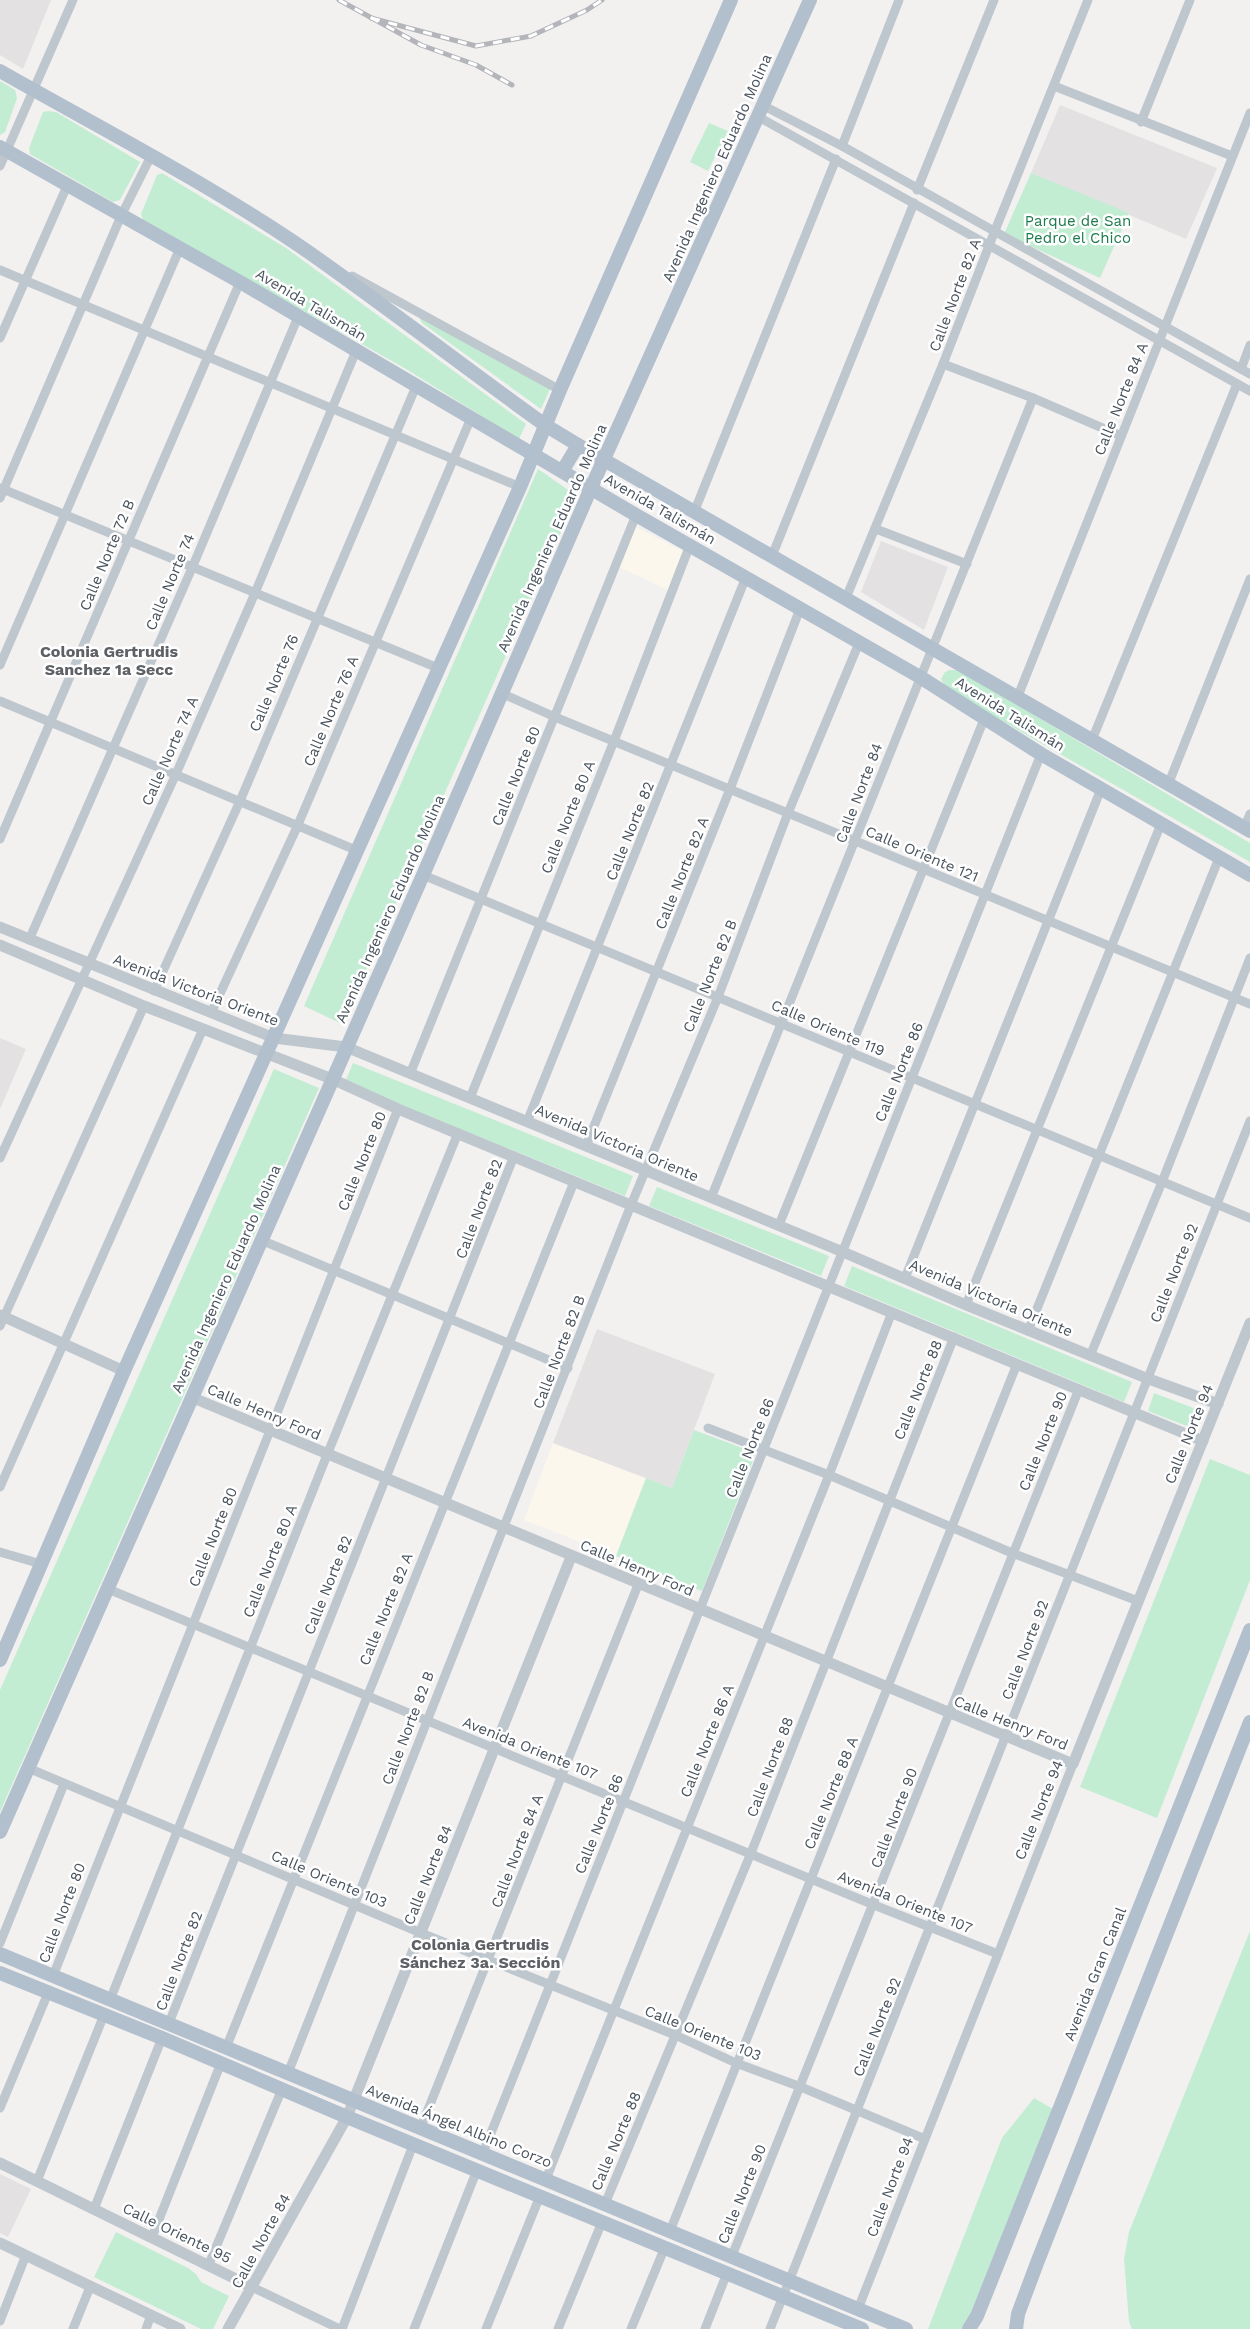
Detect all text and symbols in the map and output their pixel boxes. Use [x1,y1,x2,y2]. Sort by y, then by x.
street label: Avenida Ingeniero Eduardo Molina [658,51,776,285]
park label: Parque de San Pedro el Chico [1025,212,1131,247]
street label: Calle Norte 82 A [925,236,985,354]
street label: Avenida Talismán [252,265,370,345]
street label: Calle Norte 84 A [1090,340,1152,458]
street label: Avenida Ingeniero Eduardo Molina [493,421,611,655]
street label: Avenida Talismán [601,470,719,548]
street label: Calle Norte 72 B [76,497,138,613]
street label: Calle Norte 74 [142,531,198,633]
street label: Calle Norte 76 [245,632,303,734]
district label: Colonia Gertrudis Sanchez 1a Secc [40,642,179,679]
street label: Calle Norte 76 A [300,653,362,769]
street label: Avenida Talismán [952,673,1068,755]
street label: Calle Norte 74 A [138,693,202,808]
street label: Calle Norte 80 [488,724,544,828]
street label: Calle Norte 84 [832,740,886,846]
street label: Calle Norte 80 A [537,758,599,876]
street label: Calle Norte 82 [602,779,658,883]
street label: Avenida Ingeniero Eduardo Molina [331,792,449,1026]
street label: Calle Norte 82 A [651,814,713,932]
street label: Calle Oriente 121 [863,822,981,886]
street label: Calle Norte 82 B [679,917,741,1035]
street label: Avenida Victoria Oriente [111,950,281,1030]
street label: Calle Oriente 119 [769,996,887,1060]
street label: Calle Norte 86 [871,1020,927,1124]
street label: Avenida Victoria Oriente [532,1100,702,1186]
street label: Calle Norte 80 [334,1109,390,1213]
street label: Calle Norte 82 [452,1157,506,1261]
street label: Avenida Ingeniero Eduardo Molina [167,1162,285,1396]
street label: Calle Norte 92 [1146,1221,1202,1325]
street label: Avenida Victoria Oriente [906,1255,1076,1341]
street label: Calle Norte 82 B [529,1293,589,1411]
street label: Calle Norte 88 [890,1338,946,1442]
street label: Calle Henry Ford [204,1380,324,1444]
street label: Calle Norte 94 [1161,1382,1217,1486]
street label: Calle Norte 90 [1015,1389,1071,1493]
street label: Calle Norte 86 [722,1396,778,1500]
street label: Calle Norte 80 [185,1485,241,1589]
street label: Calle Norte 80 A [239,1502,301,1620]
street label: Calle Norte 82 [300,1533,356,1637]
street label: Calle Henry Ford [577,1536,697,1600]
street label: Calle Norte 82 A [355,1550,417,1668]
street label: Calle Norte 92 [998,1598,1052,1702]
street label: Calle Norte 82 B [378,1669,438,1787]
street label: Calle Norte 86 A [676,1682,738,1800]
street label: Calle Henry Ford [951,1692,1071,1754]
street label: Avenida Oriente 107 [460,1713,600,1783]
street label: Calle Norte 88 [743,1714,797,1820]
street label: Calle Norte 88 A [800,1734,862,1852]
street label: Calle Norte 94 [1011,1758,1067,1862]
street label: Calle Norte 90 [867,1765,921,1871]
street label: Calle Norte 86 [571,1772,627,1876]
street label: Calle Norte 84 A [487,1792,547,1910]
street label: Calle Norte 84 [400,1823,456,1927]
street label: Calle Oriente 103 [268,1846,390,1912]
street label: Calle Norte 80 [35,1860,89,1966]
street label: Avenida Oriente 107 [835,1867,975,1937]
street label: Avenida Gran Canal [1060,1904,1130,2043]
street label: Calle Norte 82 [152,1909,206,2013]
district label: Colonia Gertrudis Sánchez 3a. Sección [400,1935,560,1972]
street label: Calle Norte 92 [849,1975,905,2079]
street label: Calle Oriente 103 [642,2001,764,2065]
street label: Avenida Ángel Albino Corzo [363,2080,555,2172]
street label: Calle Norte 88 [587,2089,645,2193]
street label: Calle Norte 94 [863,2134,917,2240]
street label: Calle Norte 90 [714,2142,770,2246]
street label: Calle Norte 84 [227,2190,295,2292]
street label: Calle Oriente 95 [120,2199,234,2267]

